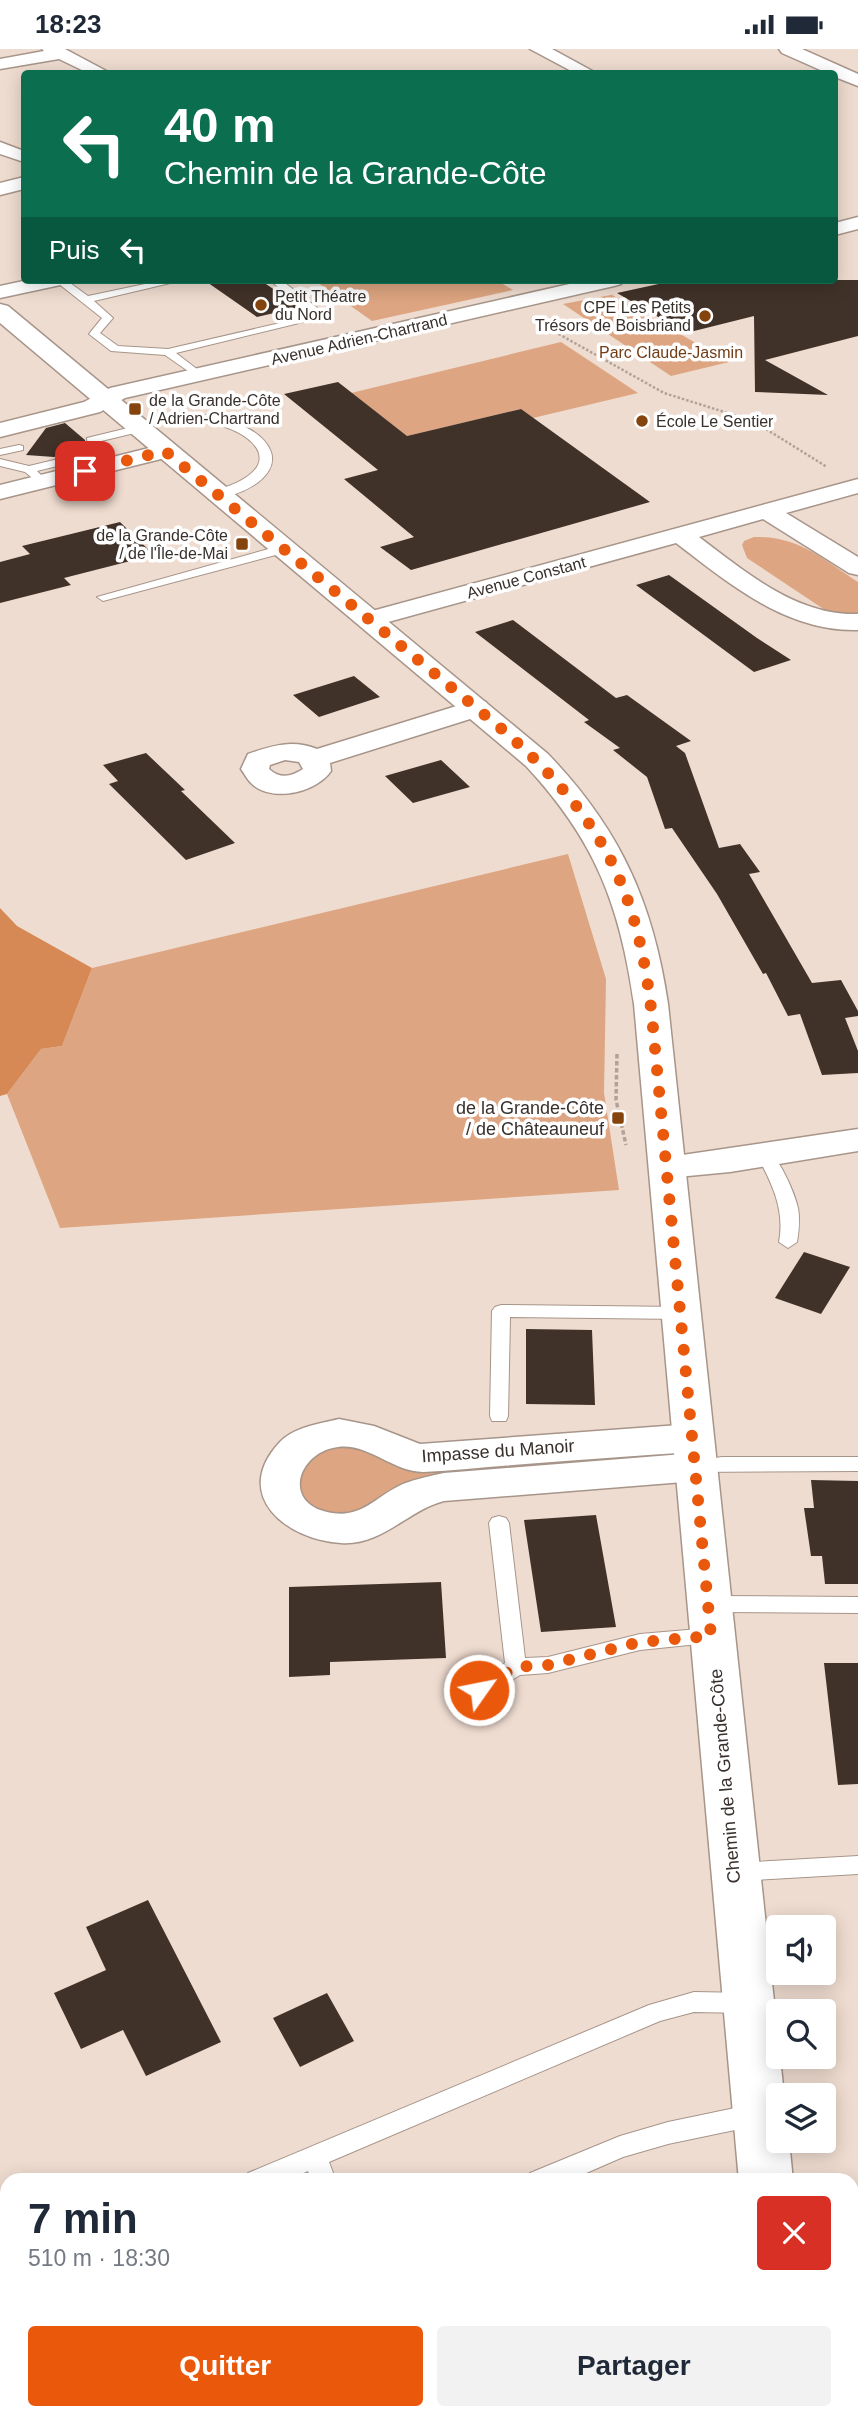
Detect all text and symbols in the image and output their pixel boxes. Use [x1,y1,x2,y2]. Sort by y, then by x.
text: 18:23 [35,9,102,39]
icon: left [49,98,140,189]
text: 40 m [164,98,276,152]
text: Chemin de la Grande-Côte [164,155,546,191]
icon: left [114,231,152,269]
text: Puis [49,235,100,265]
place label: Petit Théatre du Nord [275,288,366,323]
marker: Petit Théatre du Nord [253,297,269,313]
place label: CPE Les Petits Trésors de Boisbriand [535,299,691,334]
marker: CPE Les Petits Trésors de Boisbriand [697,308,713,324]
street label: Avenue Adrien-Chartrand [269,311,449,368]
park label: Parc Claude-Jasmin [599,344,743,361]
place label: de la Grande-Côte / Adrien-Chartrand [149,392,281,427]
marker: de la Grande-Côte / Adrien-Chartrand [127,401,143,417]
place label: École Le Sentier [656,412,774,430]
marker: École Le Sentier [634,413,650,429]
pin [55,441,115,501]
icon: arrive [66,452,104,490]
place label: de la Grande-Côte / de l'Île-de-Mai [96,527,228,562]
marker: de la Grande-Côte / de l'Île-de-Mai [234,536,250,552]
street label: Avenue Constant [465,553,588,602]
place label: de la Grande-Côte / de Châteauneuf [456,1098,605,1139]
marker: de la Grande-Côte / de Châteauneuf [610,1110,626,1126]
street label: Impasse du Manoir [421,1436,575,1466]
position arrow [442,1653,516,1727]
street label: Chemin de la Grande-Côte [706,1668,744,1884]
map controls [766,1915,836,2153]
button: sound [766,1915,836,1985]
button: search [766,1999,836,2069]
button: layers [766,2083,836,2153]
text: 7 min [28,2195,138,2242]
button: close [757,2196,831,2270]
text: 510 m · 18:30 [28,2245,170,2271]
button: Quitter [28,2326,423,2406]
button: Partager [437,2326,831,2406]

